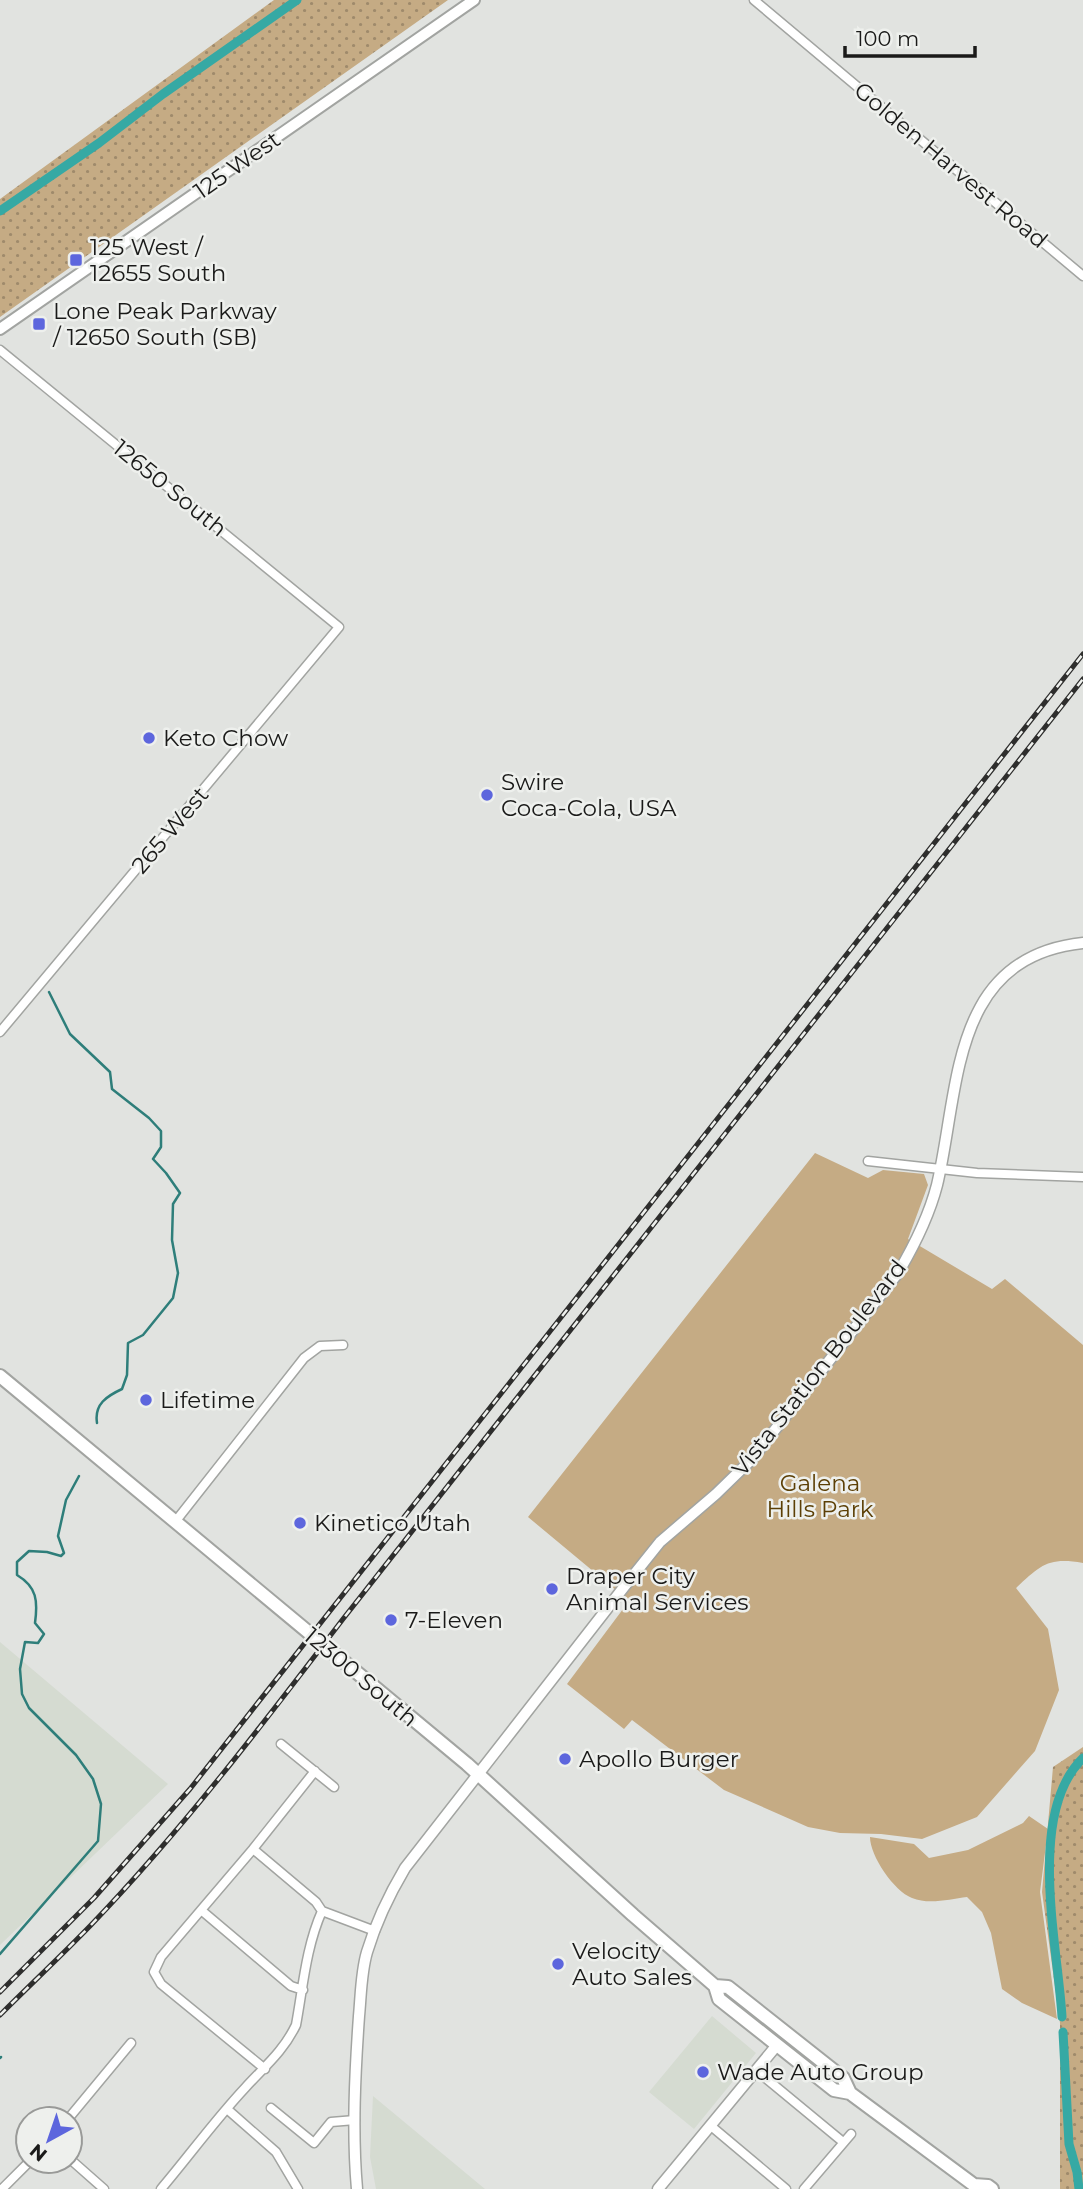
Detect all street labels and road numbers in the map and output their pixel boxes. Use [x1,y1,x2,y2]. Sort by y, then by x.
street label: Golden Harvest Road [849,76,1053,254]
street label: 125 West [188,125,286,205]
street label: 12650 South [107,434,233,542]
street label: 265 West [126,781,214,879]
street label: Vista Station Boulevard [726,1254,912,1482]
street label: 12300 South [298,1621,424,1733]

